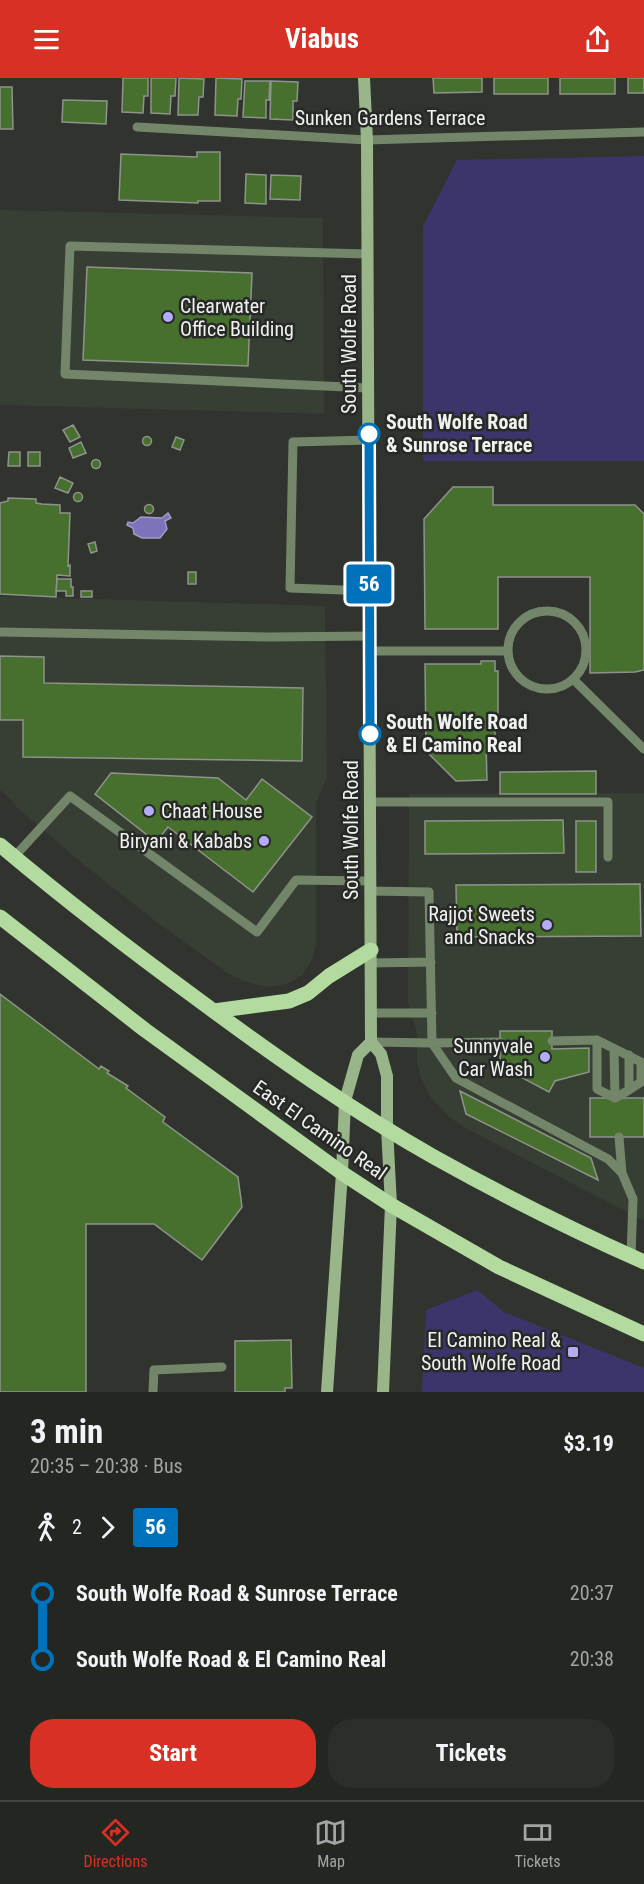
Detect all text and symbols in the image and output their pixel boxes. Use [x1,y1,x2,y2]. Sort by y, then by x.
icon: menu [30,23,63,56]
text: Viabus [285,23,359,55]
icon: share [581,23,614,56]
street label: Sunken Gardens Terrace [295,106,485,130]
street label: South Wolfe Road [337,274,361,414]
place label: Clearwater Office Building [180,294,294,341]
marker: Clearwater Office Building [161,310,175,324]
place label: South Wolfe Road & Sunrose Terrace [386,410,532,457]
marker: South Wolfe Road & Sunrose Terrace [358,423,380,445]
line badge: 56 [342,564,396,604]
text: 56 [358,572,380,596]
place label: South Wolfe Road & El Camino Real [386,710,528,757]
marker: South Wolfe Road & El Camino Real [359,723,381,745]
street label: South Wolfe Road [339,760,363,900]
place label: Chaat House [161,799,262,823]
marker: Chaat House [142,804,156,818]
place label: Biryani & Kababs [119,829,252,853]
marker: Biryani & Kababs [257,834,271,848]
place label: Rajjot Sweets and Snacks [428,902,535,949]
marker: Rajjot Sweets and Snacks [540,918,554,932]
place label: Sunnyvale Car Wash [453,1034,533,1081]
marker: Sunnyvale Car Wash [538,1050,552,1064]
street label: East El Camino Real [249,1075,391,1185]
place label: El Camino Real & South Wolfe Road [421,1328,561,1375]
marker: El Camino Real & South Wolfe Road [566,1345,580,1359]
text: 3 min [30,1412,103,1451]
text: $3.19 [563,1431,614,1456]
text: 20:35 – 20:38 · Bus [30,1454,183,1478]
icon: walk [30,1511,63,1544]
icon: forward [91,1511,124,1544]
text: 2 [72,1515,82,1539]
text: 56 [145,1515,166,1539]
text: South Wolfe Road & Sunrose Terrace [76,1581,398,1606]
text: 20:37 [570,1581,614,1605]
text: South Wolfe Road & El Camino Real [76,1647,386,1672]
text: 20:38 [570,1647,614,1671]
button: Start [30,1719,316,1788]
button: Tickets [328,1719,614,1788]
tab: Directions [84,1816,147,1871]
tab: Map [314,1816,347,1871]
tab: Tickets [514,1816,560,1871]

